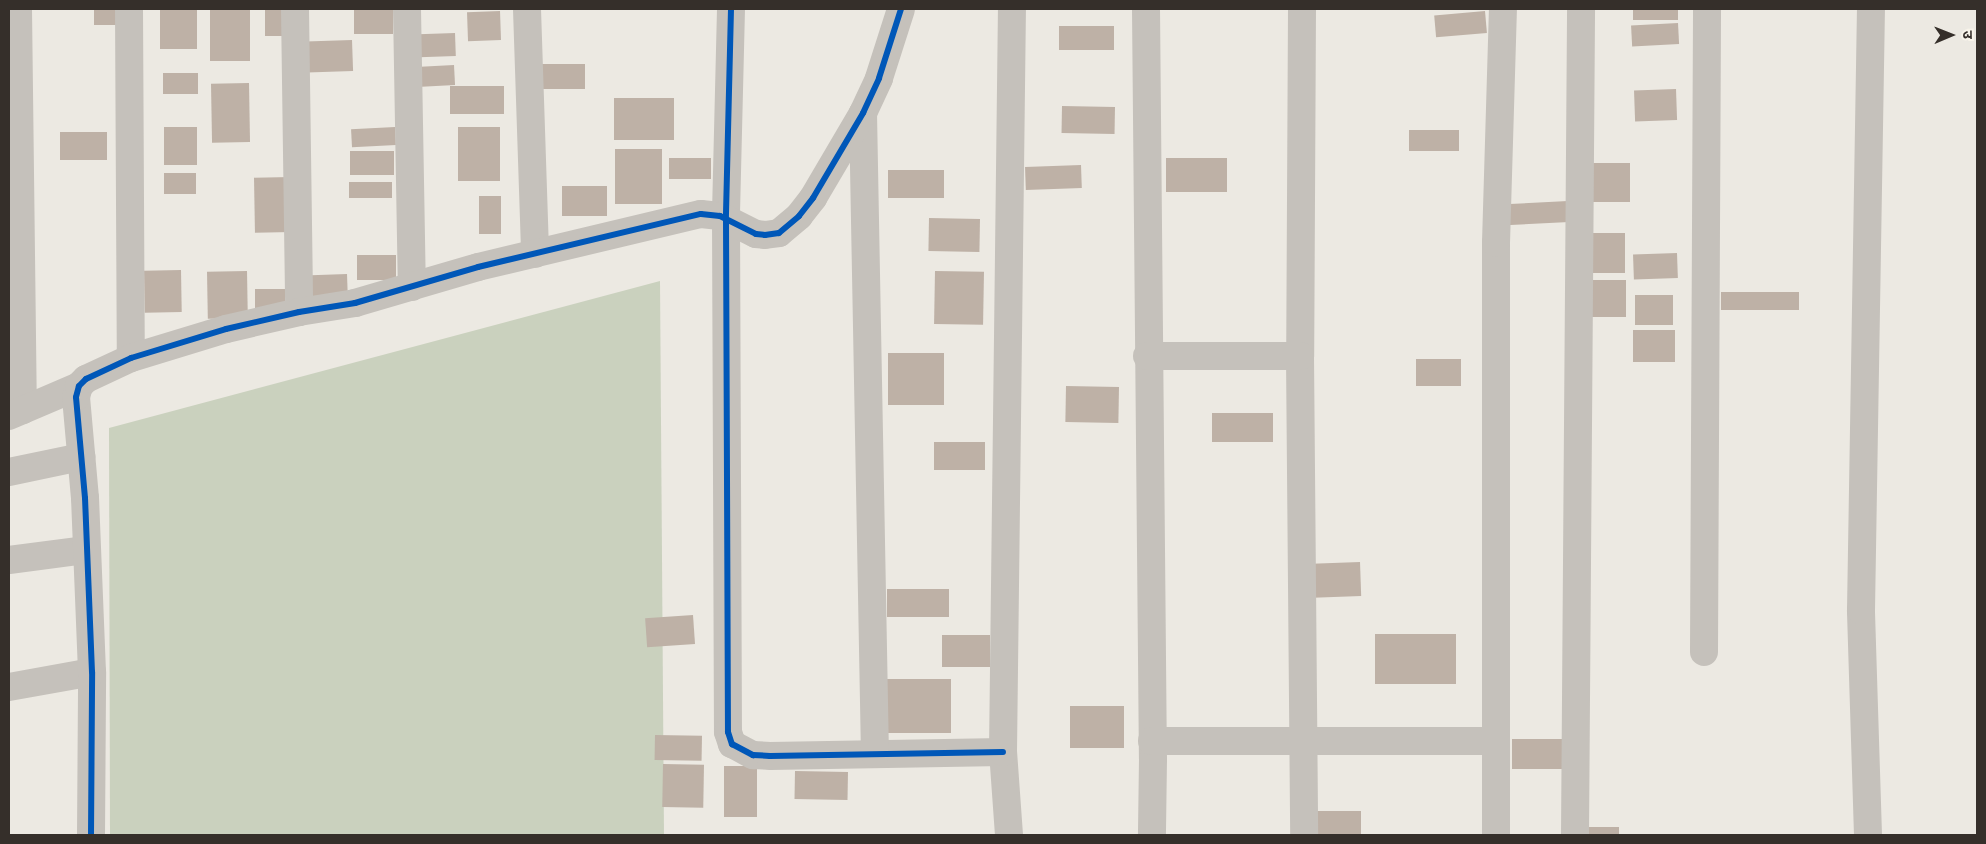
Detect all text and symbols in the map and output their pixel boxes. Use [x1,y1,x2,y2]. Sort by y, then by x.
north arrow [1926,10,1976,60]
text: उ [1958,30,1975,39]

